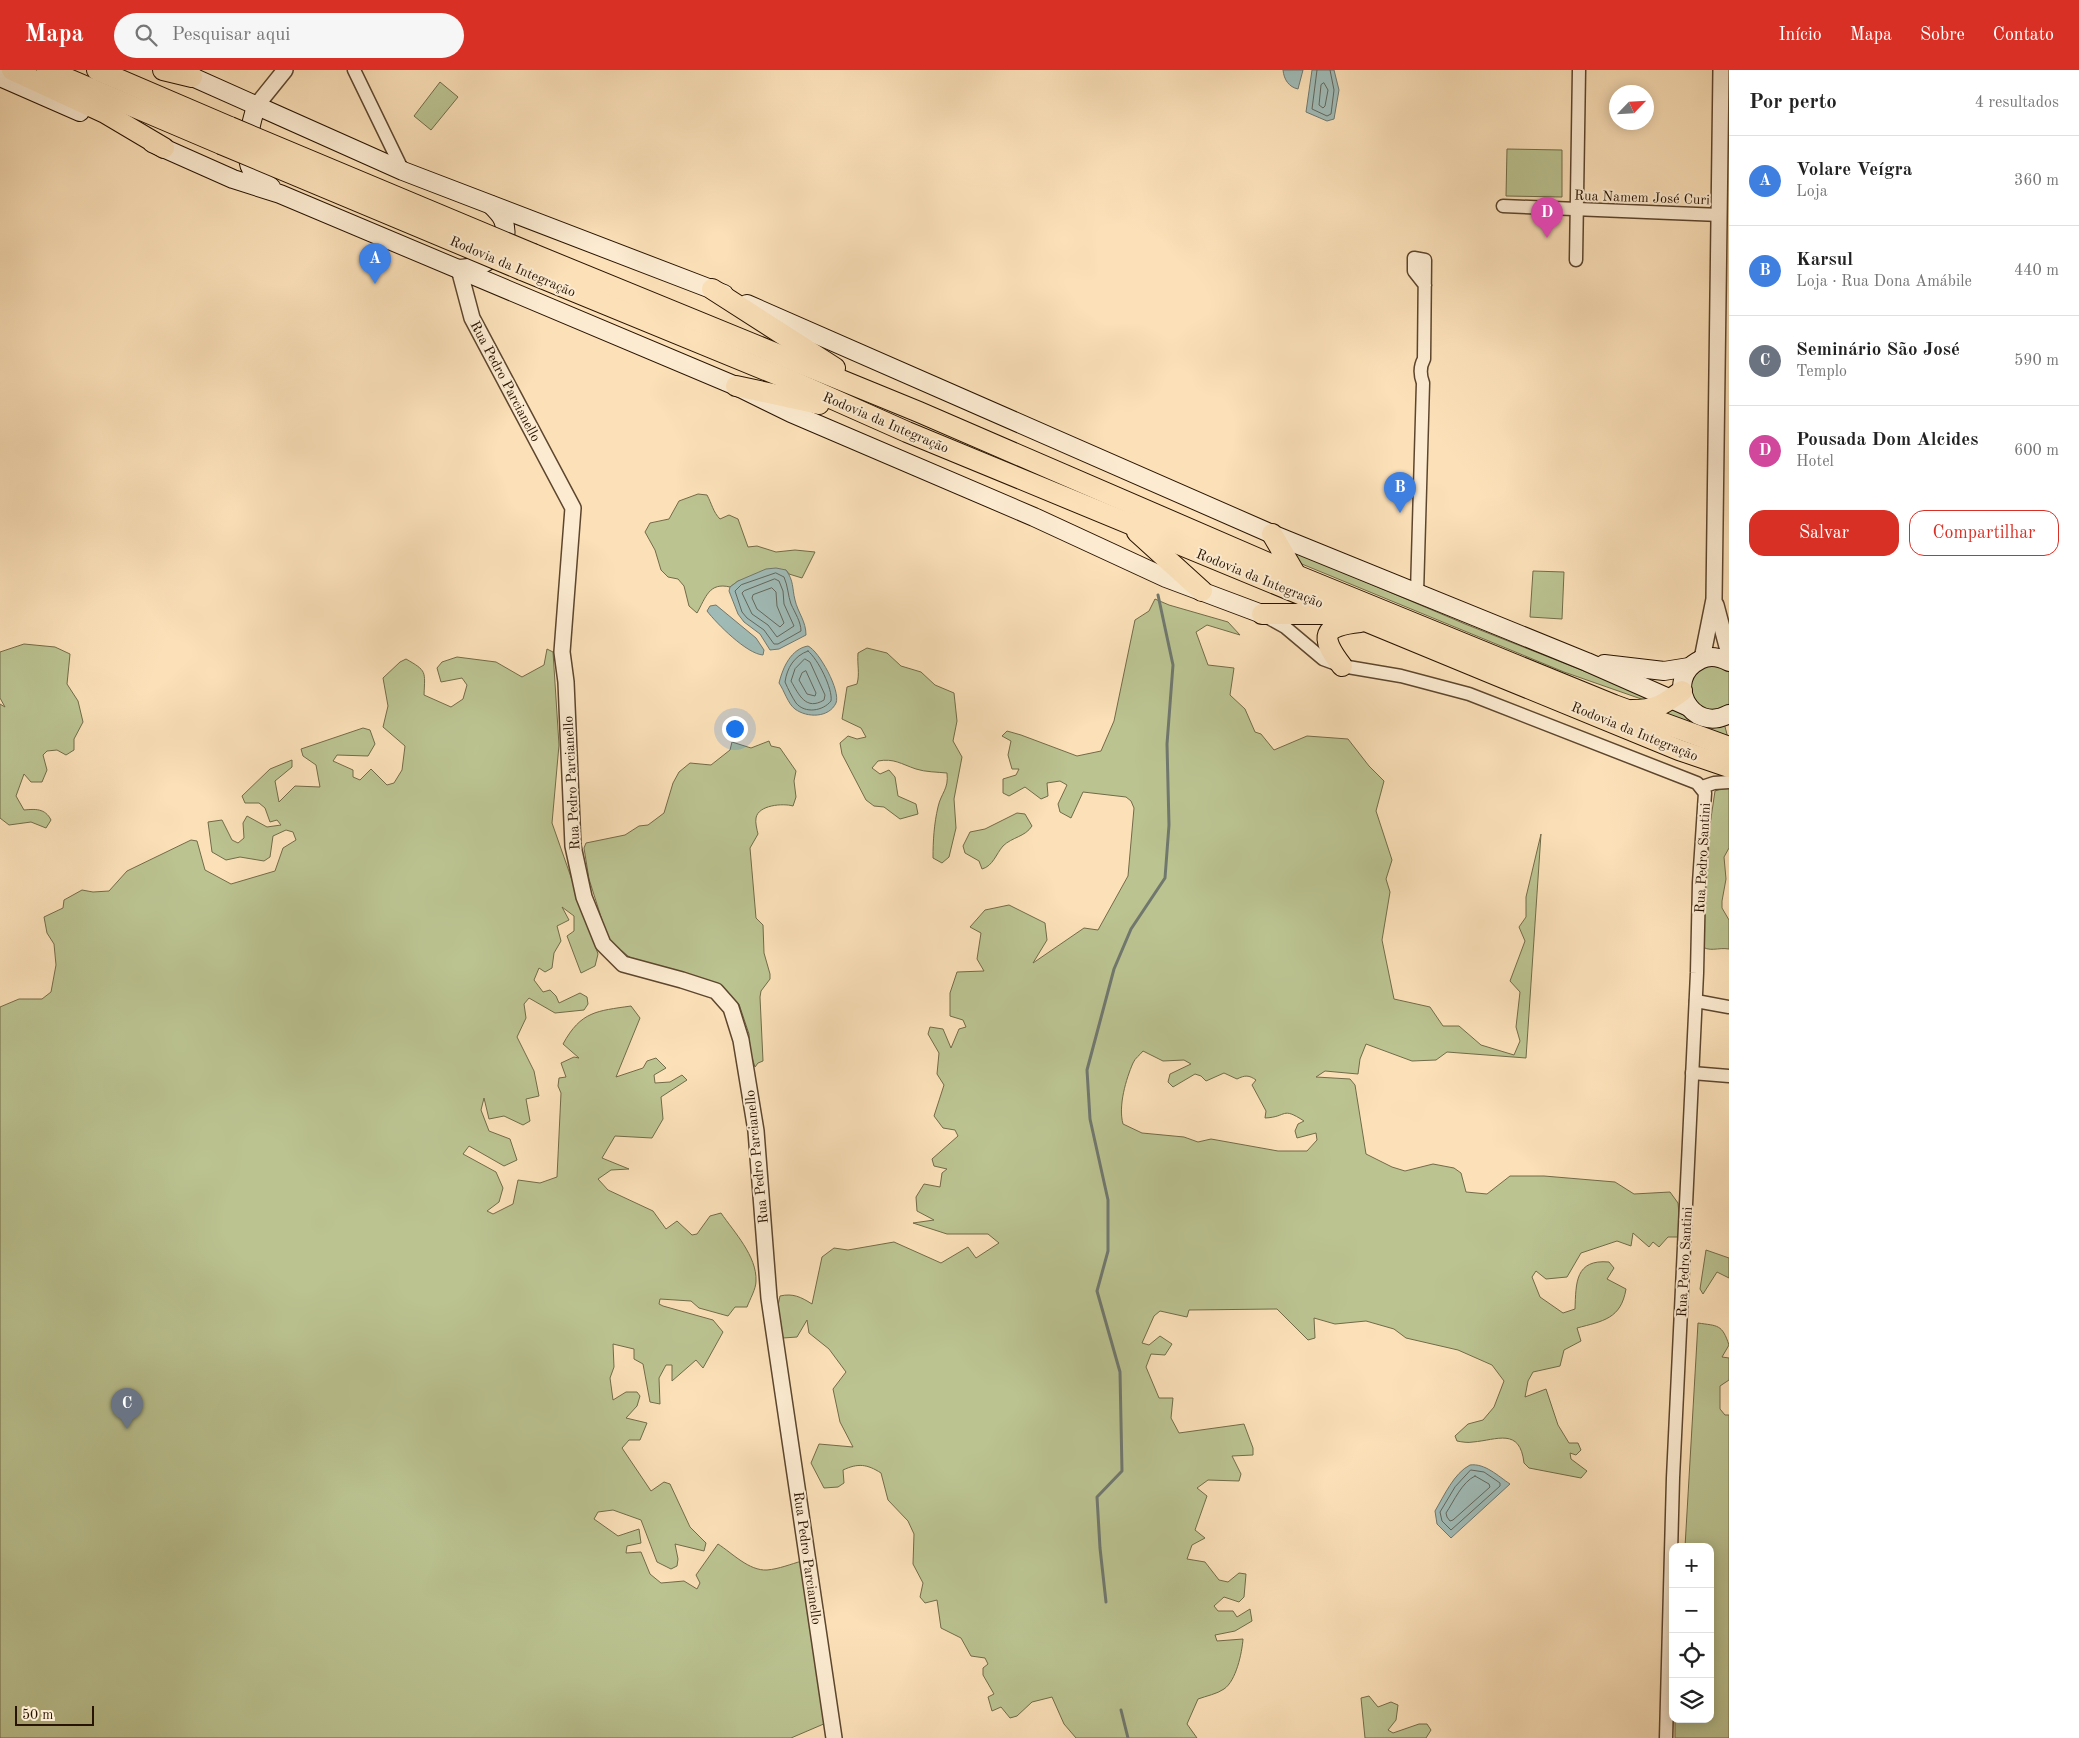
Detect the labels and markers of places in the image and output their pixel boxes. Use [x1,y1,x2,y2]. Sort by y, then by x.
pin: D [1531,197,1563,238]
pin: A [359,243,391,284]
pin: B [1384,472,1416,513]
pin: C [111,1388,143,1429]

